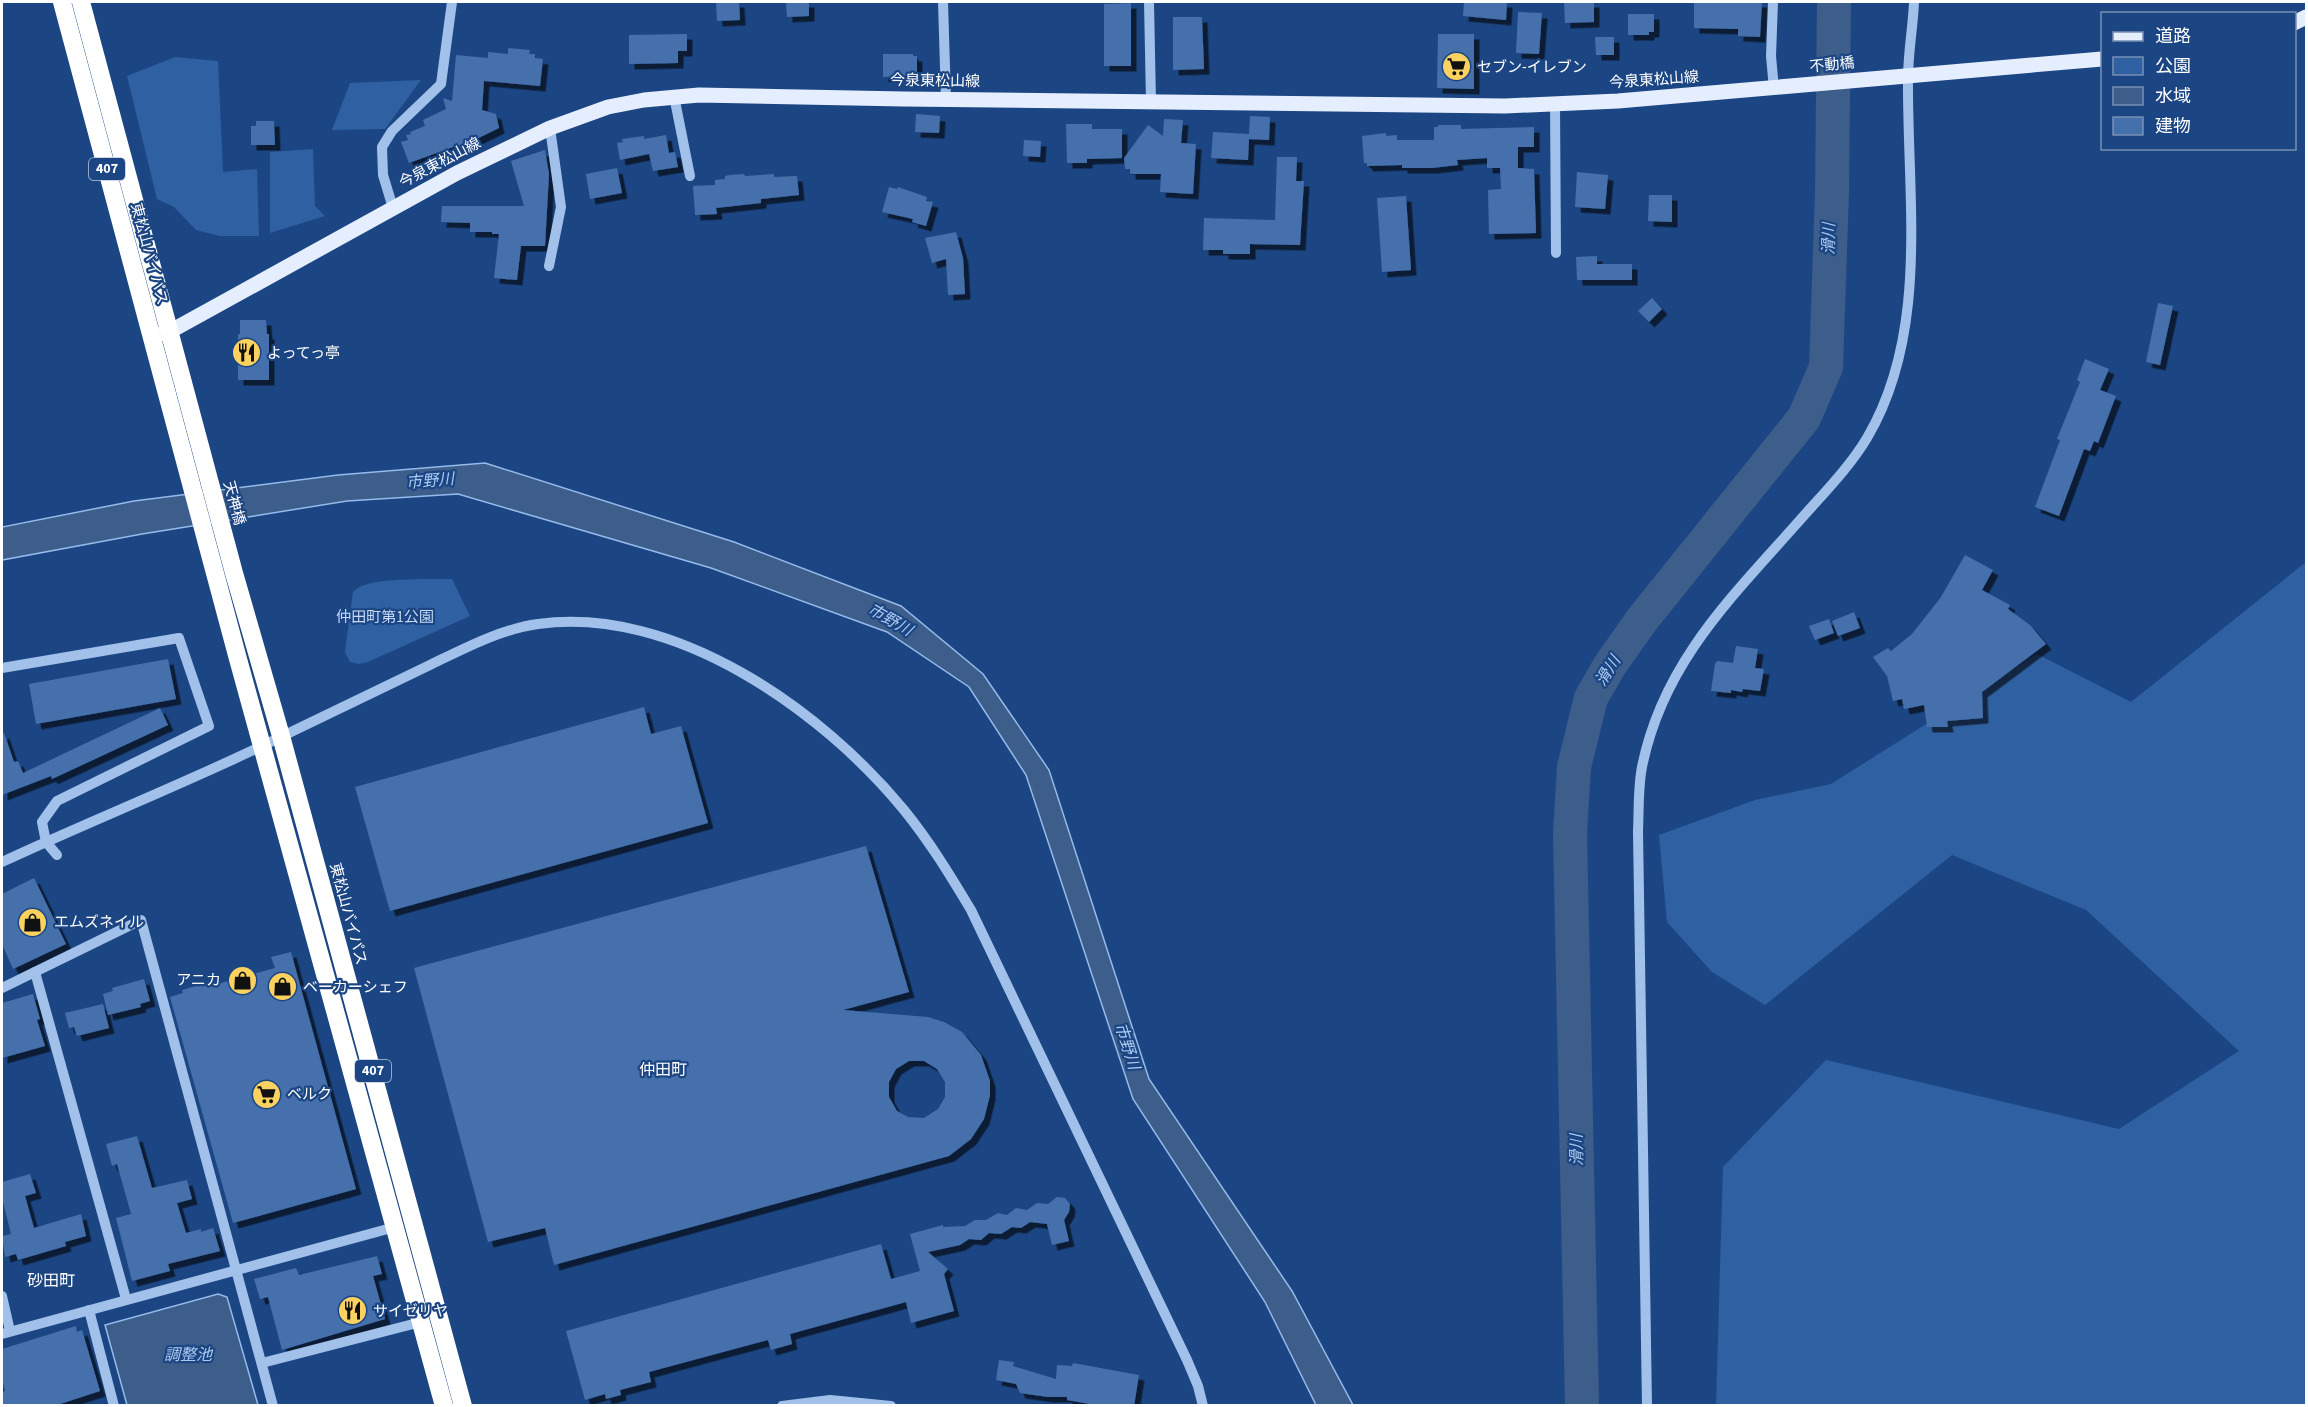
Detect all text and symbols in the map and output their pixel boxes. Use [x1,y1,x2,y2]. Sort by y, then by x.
legend [2101,12,2296,150]
text: 道路 [2155,24,2191,49]
supermarket icon: セブン-イレブン [1440,51,1472,83]
street label: 不動橋 [1809,52,1855,78]
text: 公園 [2155,54,2191,79]
place label: セブン-イレブン [1477,57,1587,78]
street label: 今泉東松山線 [1608,66,1700,94]
street label: 今泉東松山線 [890,70,980,92]
text: 水域 [2155,84,2191,109]
text: 建物 [2155,114,2191,139]
street label: 今泉東松山線 [395,133,485,193]
road number: 407 [89,158,125,180]
street label: 東松山バイパス [125,201,173,307]
water label: 滑川 [1818,221,1840,255]
restaurant icon: よってっ亭 [230,337,262,369]
place label: よってっ亭 [267,343,340,364]
water label: 市野川 [405,468,457,494]
street label: 天神橋 [218,479,250,527]
water label: 市野川 [864,598,918,643]
park label: 仲田町第1公園 [336,607,434,628]
water label: 滑川 [1590,650,1627,690]
street label: 東松山バイパス [324,861,372,967]
shop icon: エムズネイル [17,906,49,938]
place label: エムズネイル [54,912,144,933]
shop icon: アニカ [226,964,258,996]
place label: アニカ [176,970,221,991]
shop icon: ベーカーシェフ [266,971,298,1003]
place label: ベーカーシェフ [303,977,408,998]
water label: 市野川 [1109,1020,1145,1074]
district label: 仲田町 [639,1059,687,1081]
road number: 407 [355,1060,391,1082]
supermarket icon: ベルク [250,1078,282,1110]
place label: ベルク [287,1084,332,1105]
water label: 滑川 [1566,1132,1588,1166]
district label: 砂田町 [27,1270,75,1292]
restaurant icon: サイゼリヤ [336,1295,368,1327]
place label: サイゼリヤ [373,1301,448,1322]
water label: 調整池 [164,1344,214,1366]

